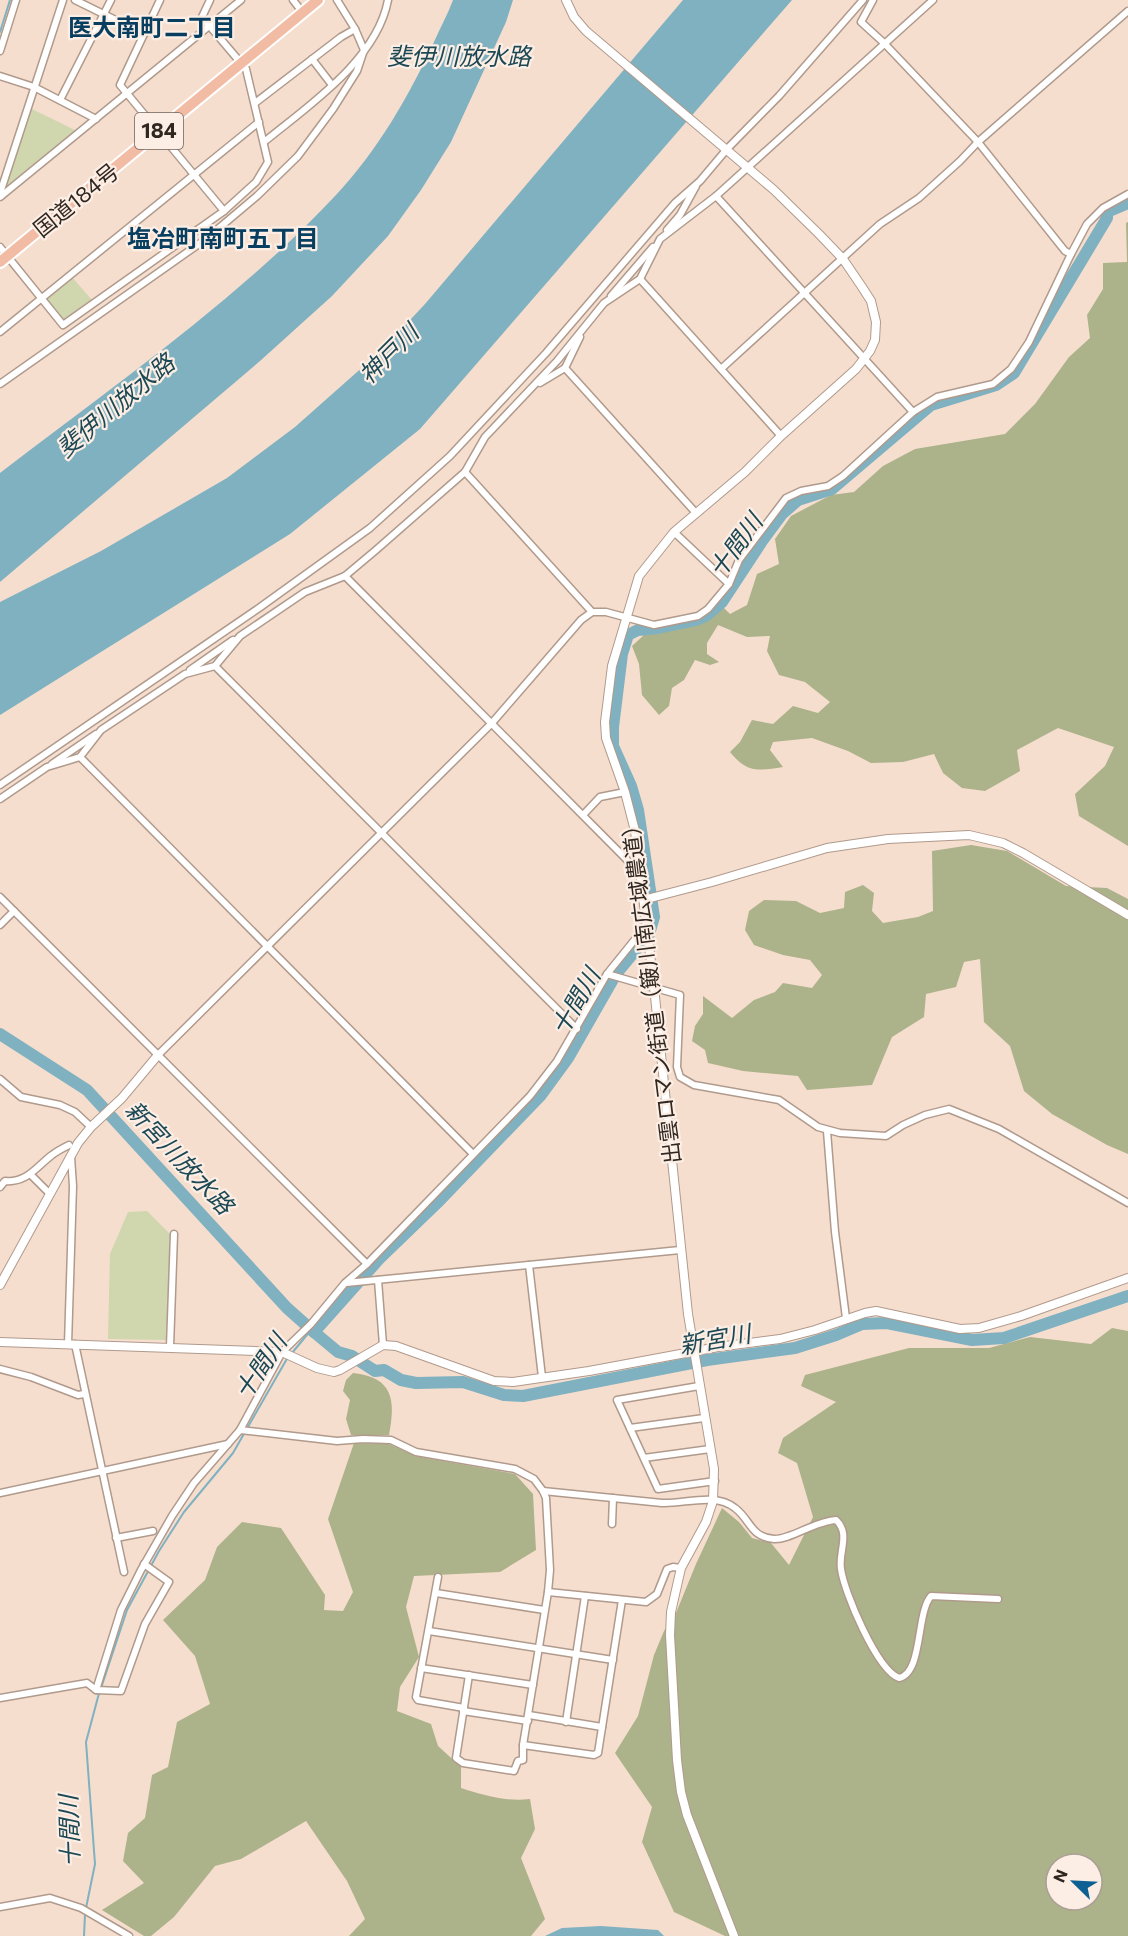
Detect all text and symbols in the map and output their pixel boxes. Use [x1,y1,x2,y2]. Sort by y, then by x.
district label: 医大南町二丁目 [68,12,236,41]
water label: 斐伊川放水路 [387,41,533,70]
road number: 184 [135,113,183,149]
street label: 国道184号 [28,157,124,242]
district label: 塩冶町南町五丁目 [127,223,319,252]
water label: 神戸川 [352,315,426,389]
water label: 斐伊川放水路 [51,346,181,462]
water label: 十間川 [702,505,769,583]
street label: 出雲ロマン街道（簸川南広域農道） [616,813,685,1165]
water label: 十間川 [544,960,607,1040]
water label: 新宮川放水路 [120,1094,241,1221]
water label: 新宮川 [677,1317,756,1359]
water label: 十間川 [228,1326,294,1404]
water label: 十間川 [53,1792,84,1868]
north arrow [1044,1852,1104,1912]
text: N [1049,1866,1071,1885]

